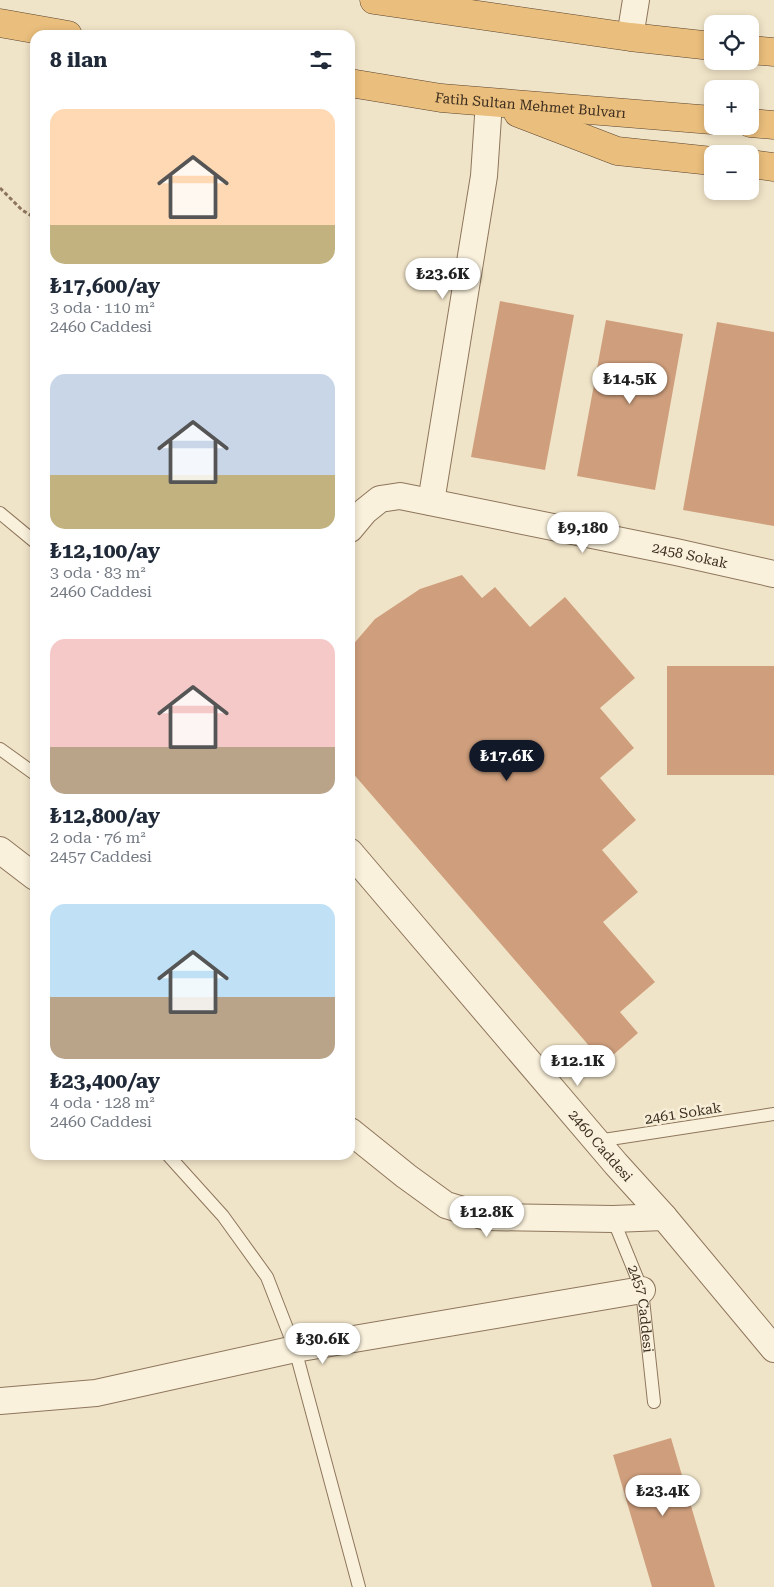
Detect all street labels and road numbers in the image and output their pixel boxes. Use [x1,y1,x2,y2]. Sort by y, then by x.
street label: Fatih Sultan Mehmet Bulvarı [434,89,627,121]
street label: 2458 Sokak [651,539,730,571]
street label: 2461 Sokak [644,1099,723,1127]
street label: 2460 Caddesi [565,1107,636,1185]
street label: 2457 Caddesi [625,1263,657,1354]

